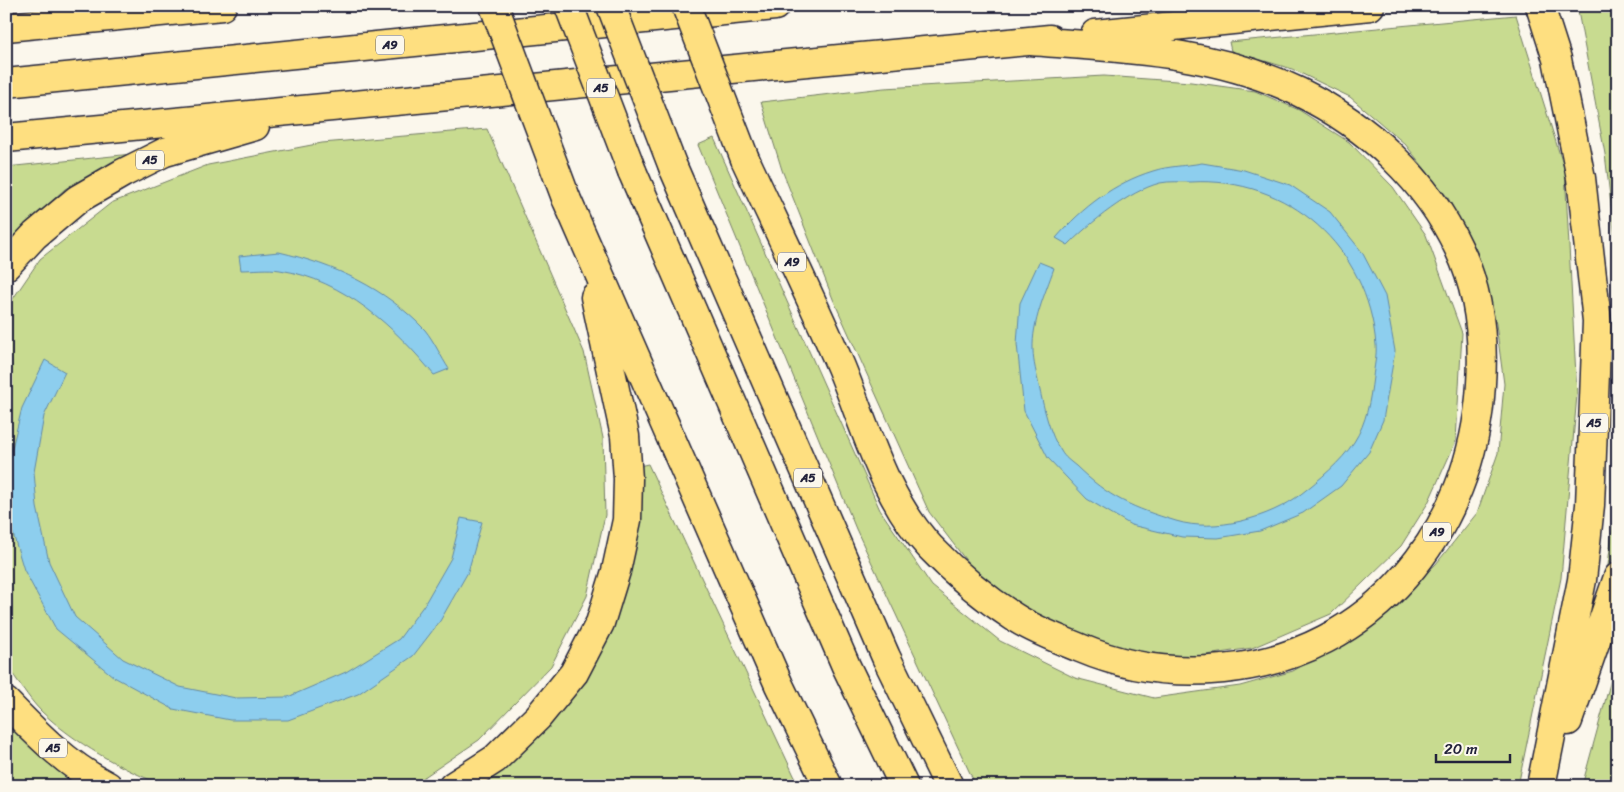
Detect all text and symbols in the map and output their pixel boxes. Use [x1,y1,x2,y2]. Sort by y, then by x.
road number: A9 [376,36,404,54]
road number: A5 [587,78,615,98]
road number: A5 [136,150,164,170]
road number: A9 [778,252,806,272]
road number: A5 [1580,413,1608,432]
road number: A5 [794,468,822,488]
road number: A9 [1423,522,1451,542]
scale bar [1436,732,1510,764]
text: 20 m [1444,736,1478,762]
road number: A5 [39,738,67,758]

